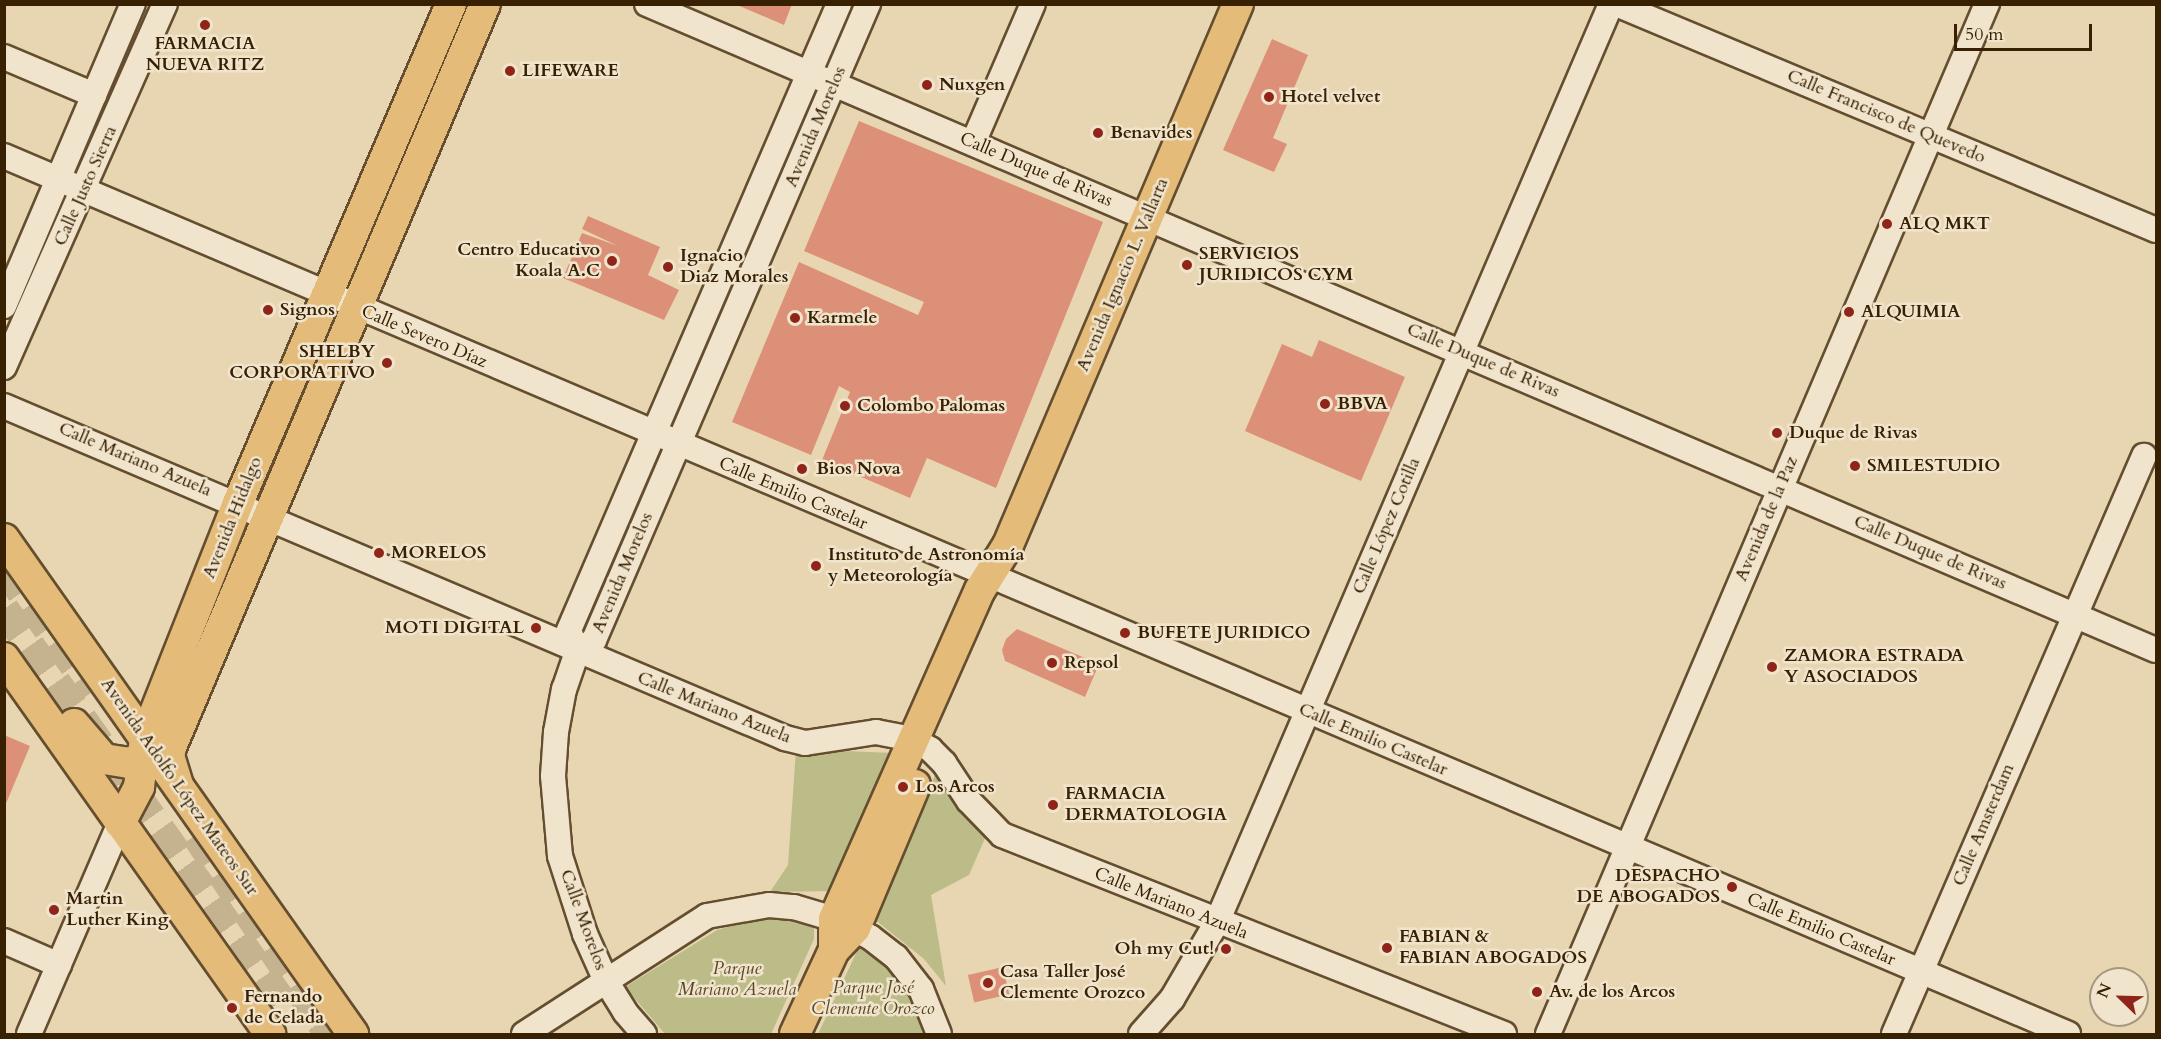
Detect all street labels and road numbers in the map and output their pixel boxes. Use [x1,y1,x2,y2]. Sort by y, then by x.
street label: Avenida Morelos [781,63,851,191]
street label: Calle Francisco de Quevedo [1784,65,1988,169]
street label: Calle Justo Sierra [50,123,122,249]
street label: Calle Duque de Rivas [956,128,1116,212]
street label: Avenida Ignacio L. Vallarta [1072,175,1174,375]
street label: Calle Severo Díaz [358,301,490,373]
street label: Calle Duque de Rivas [1403,319,1563,403]
street label: Calle Mariano Azuela [55,418,215,502]
street label: Calle Emilio Castelar [715,453,871,535]
street label: Avenida de la Paz [1731,453,1803,585]
street label: Avenida Hidalgo [199,454,267,582]
street label: Calle López Cotilla [1349,455,1425,597]
street label: Avenida Morelos [588,509,658,637]
street label: Calle Duque de Rivas [1850,511,2010,595]
street label: Calle Mariano Azuela [634,667,794,749]
street label: Avenida Adolfo López Mateos Sur [96,674,262,900]
street label: Calle Emilio Castelar [1295,699,1451,781]
street label: Calle Amsterdam [1949,761,2019,889]
street label: Calle Mariano Azuela [1091,863,1251,945]
street label: Calle Morelos [555,867,611,973]
street label: Calle Emilio Castelar [1743,889,1899,971]

